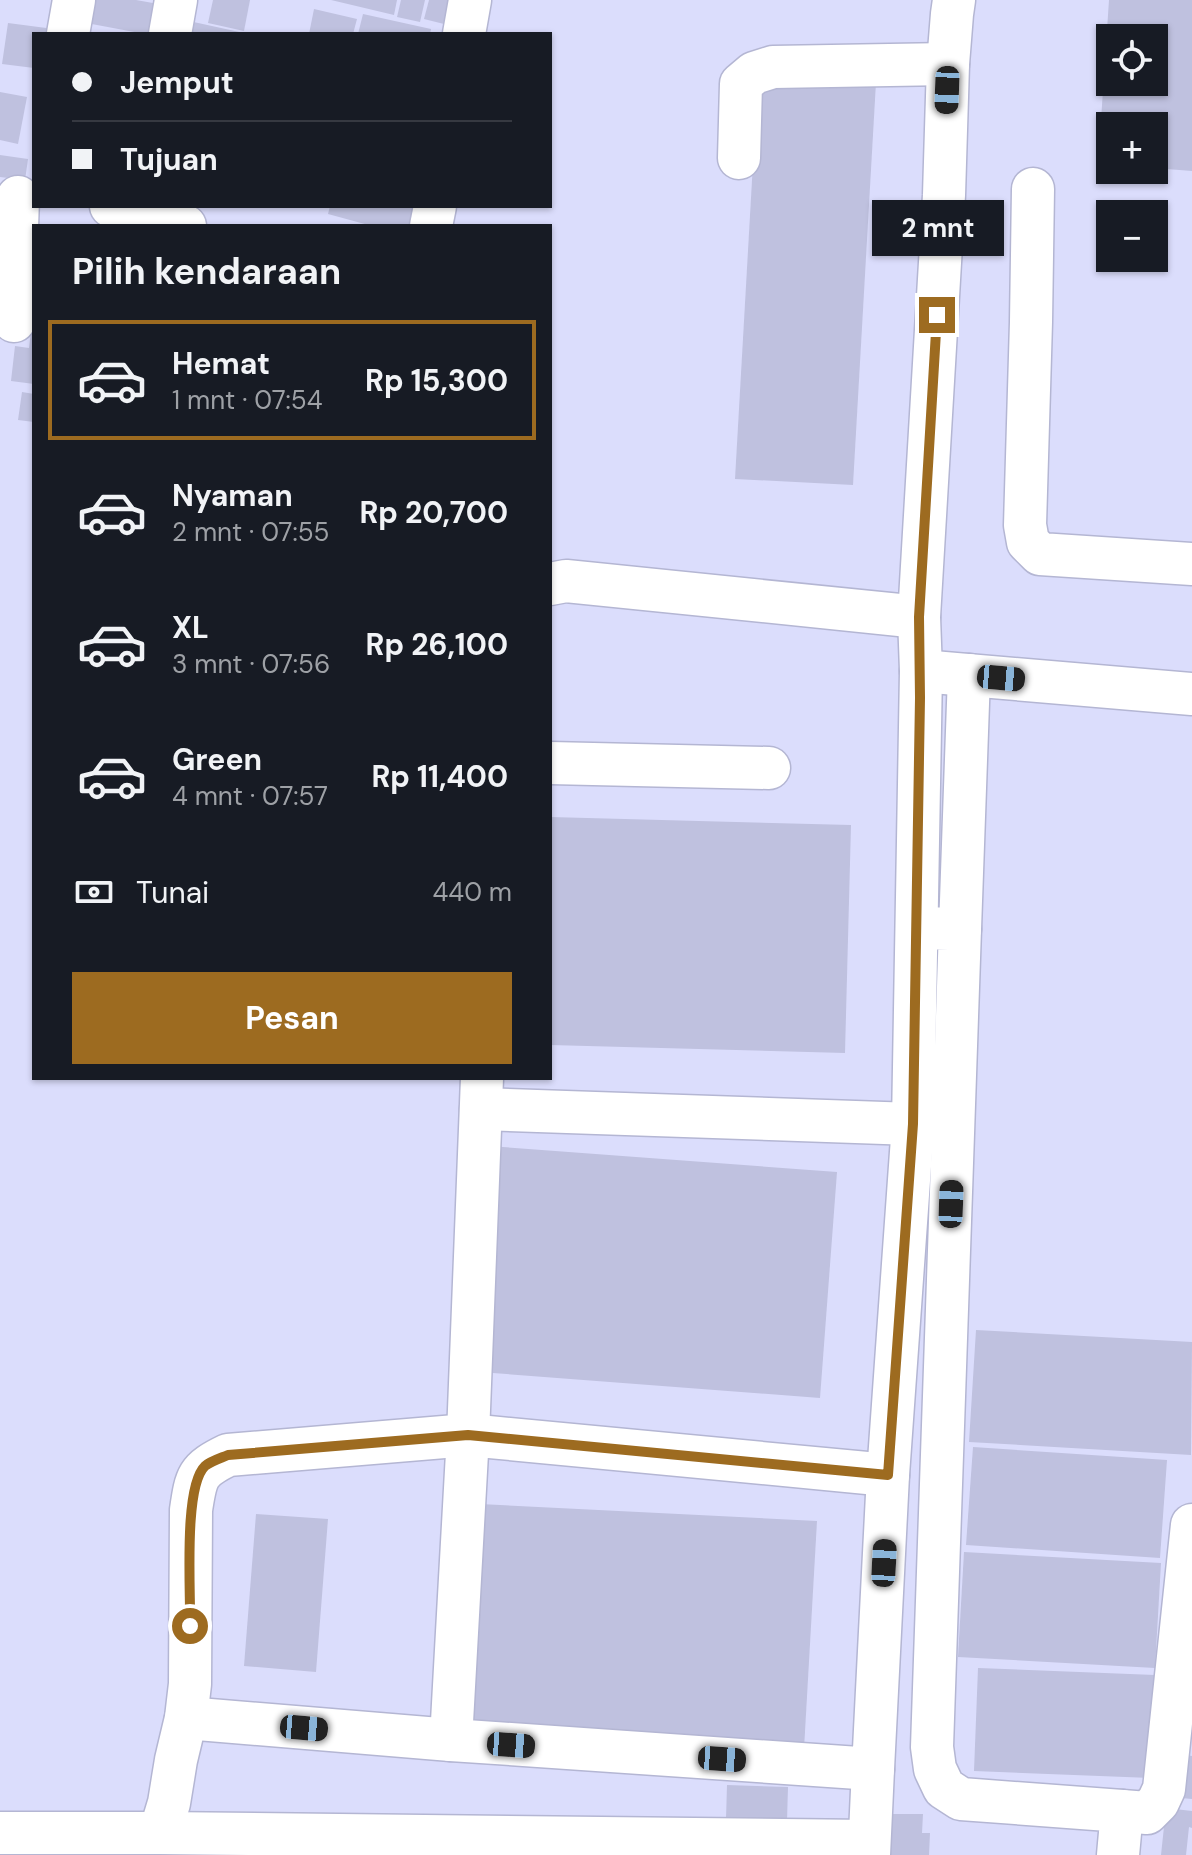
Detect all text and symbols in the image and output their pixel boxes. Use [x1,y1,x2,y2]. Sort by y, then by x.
map controls [1096,24,1168,272]
button: locate [1096,24,1168,96]
text: Jemput [120,63,234,102]
car [934,66,960,114]
button: + [1096,112,1168,184]
text: Tujuan [120,140,218,179]
callout: 2 mnt [871,199,1003,255]
button: − [1096,200,1168,272]
text: 2 mnt [902,211,974,245]
text: Pilih kendaraan [72,248,341,295]
route end [919,297,955,333]
icon: car [76,344,148,416]
text: Hemat [172,344,270,383]
text: Rp 15,300 [365,361,508,400]
text: 1 mnt · 07:54 [172,383,323,417]
icon: car [76,476,148,548]
text: Nyaman [172,476,293,515]
text: Rp 20,700 [359,493,508,532]
text: 2 mnt · 07:55 [172,515,329,549]
icon: car [76,608,148,680]
text: XL [172,608,209,647]
text: Rp 26,100 [366,625,508,664]
text: 3 mnt · 07:56 [172,647,330,681]
car [976,664,1026,692]
icon: car [76,740,148,812]
text: Green [172,740,262,779]
text: Rp 11,400 [371,757,508,796]
text: 4 mnt · 07:57 [172,779,328,813]
icon: cash [72,870,116,914]
text: Tunai [136,873,209,912]
text: 440 m [433,875,512,909]
button: Pesan [72,972,512,1064]
car [938,1180,964,1228]
car [871,1538,897,1588]
route start [172,1608,208,1644]
car [279,1714,329,1742]
car [486,1731,536,1759]
car [697,1745,747,1773]

